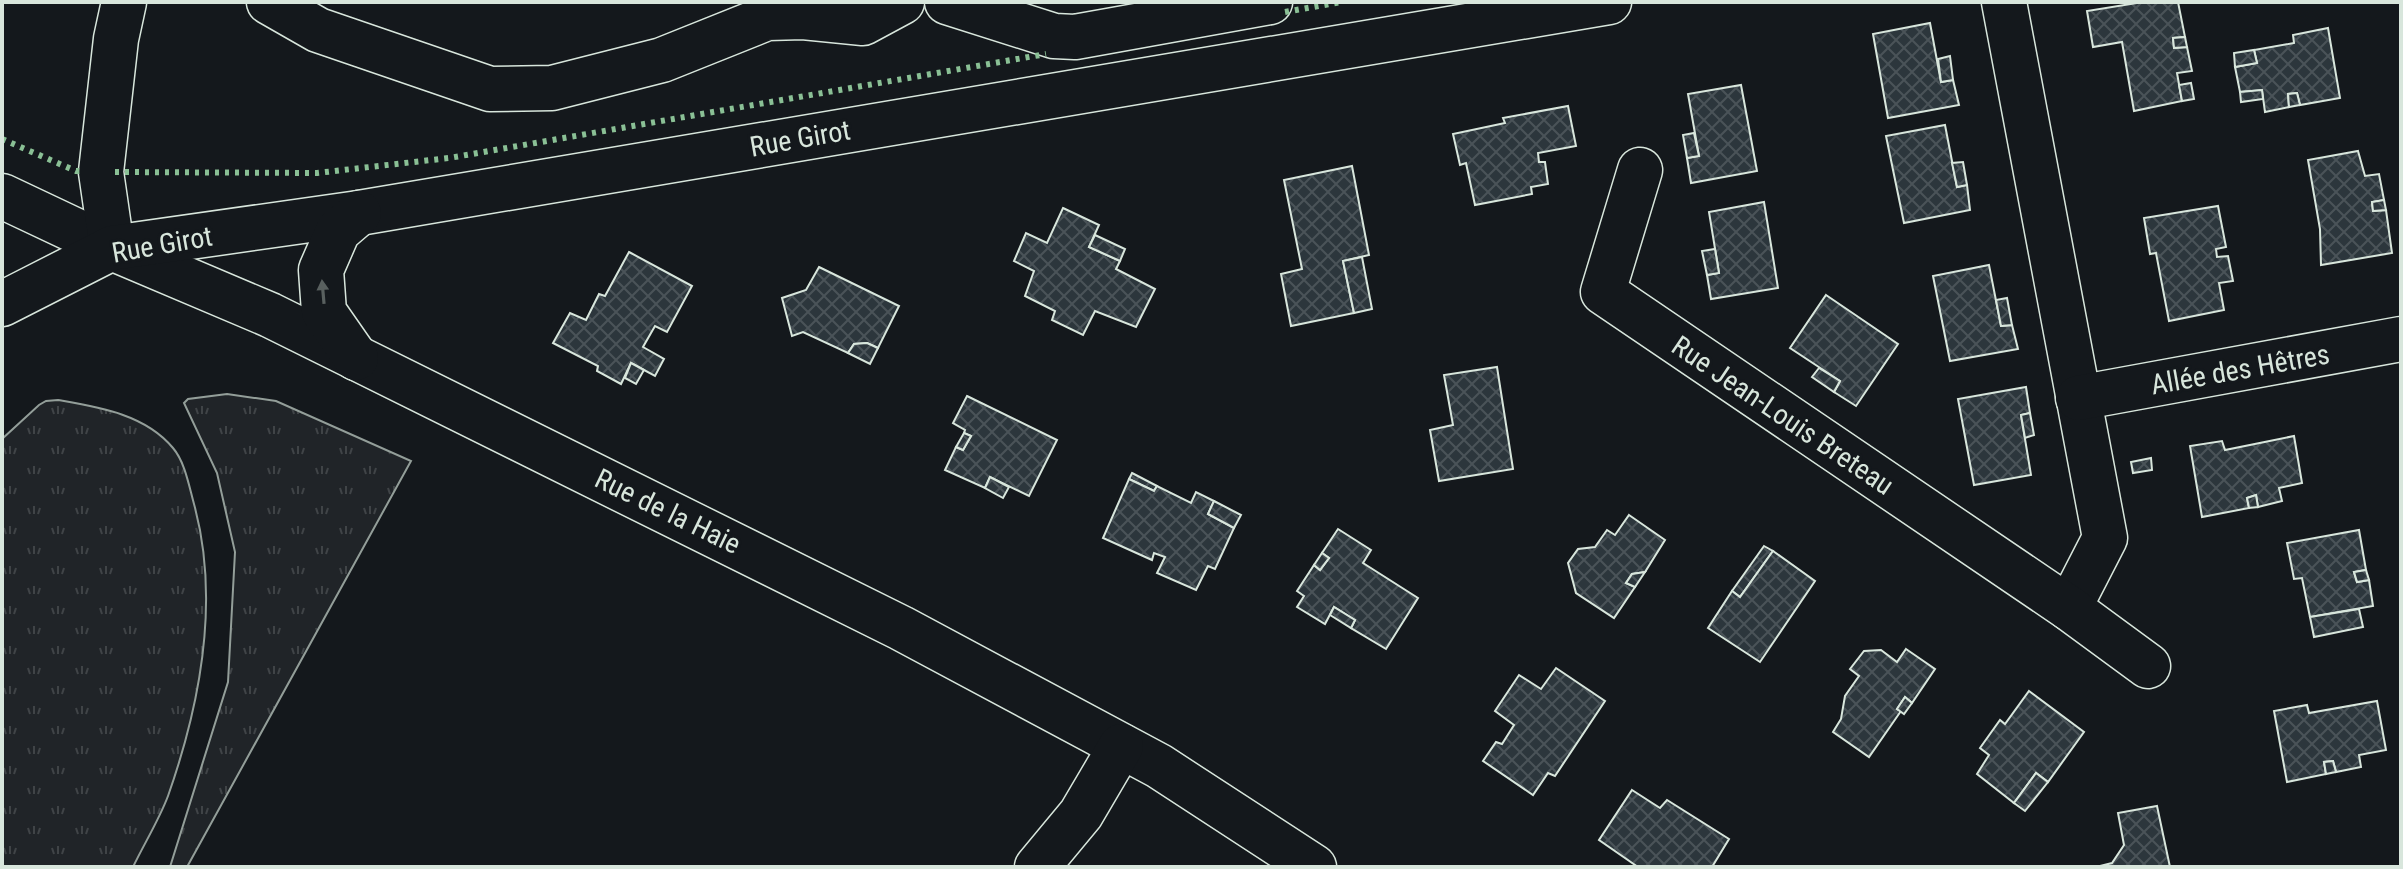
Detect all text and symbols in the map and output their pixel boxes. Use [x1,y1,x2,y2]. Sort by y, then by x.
street label: Rue Girot [747,113,853,164]
street label: Rue Girot [109,219,215,270]
one-way arrow [316,279,329,304]
street label: Rue Jean-Louis Breteau [1666,329,1900,502]
street label: Allée des Hêtres [2148,338,2332,401]
street label: Rue de la Haie [590,462,746,561]

